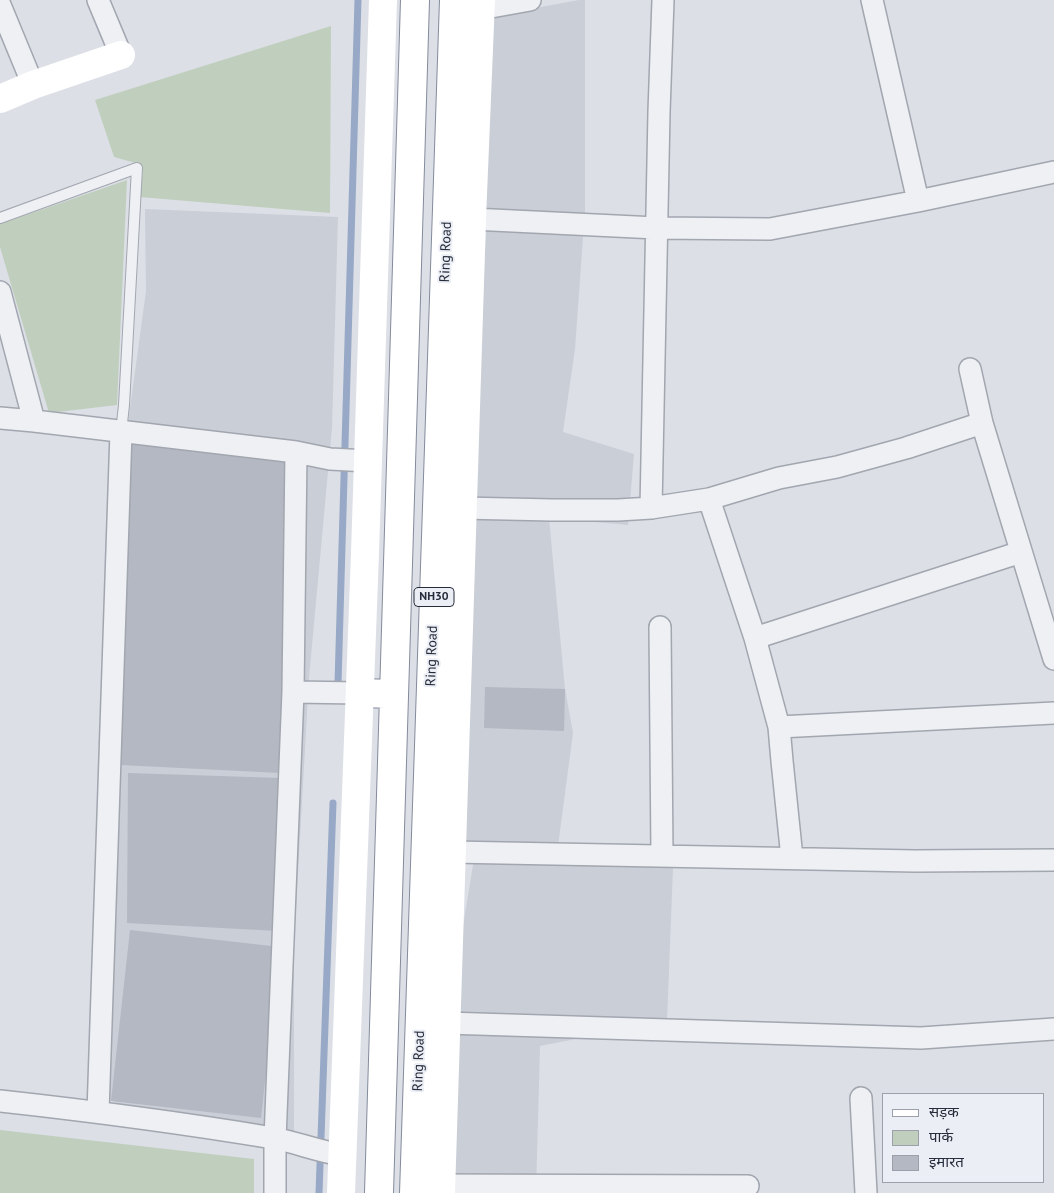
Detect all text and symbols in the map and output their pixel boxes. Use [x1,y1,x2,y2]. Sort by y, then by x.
street label: Ring Road [437,221,455,283]
road number: NH30 [414,588,454,606]
street label: Ring Road [423,625,441,687]
street label: Ring Road [410,1030,428,1092]
legend [882,1093,1044,1183]
text: सड़क [929,1102,959,1121]
text: पार्क [929,1127,953,1146]
text: इमारत [929,1152,964,1171]

